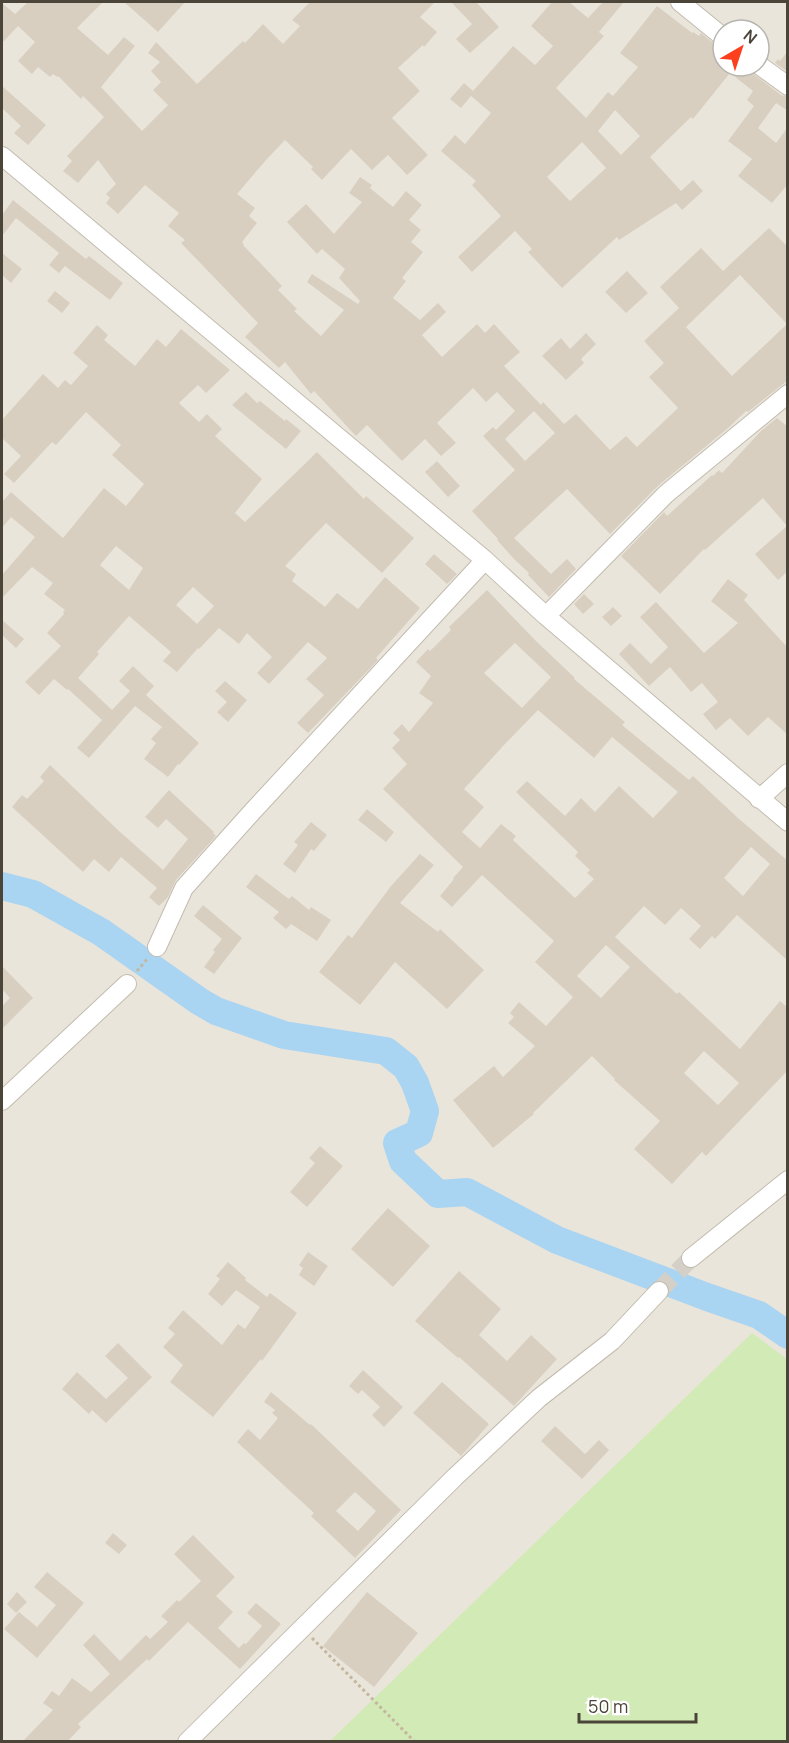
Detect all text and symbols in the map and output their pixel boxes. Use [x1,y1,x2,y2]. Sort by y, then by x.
north arrow [711,18,771,78]
text: N [739,24,762,49]
scale bar [579,1686,696,1724]
text: 50 m [588,1694,628,1718]

